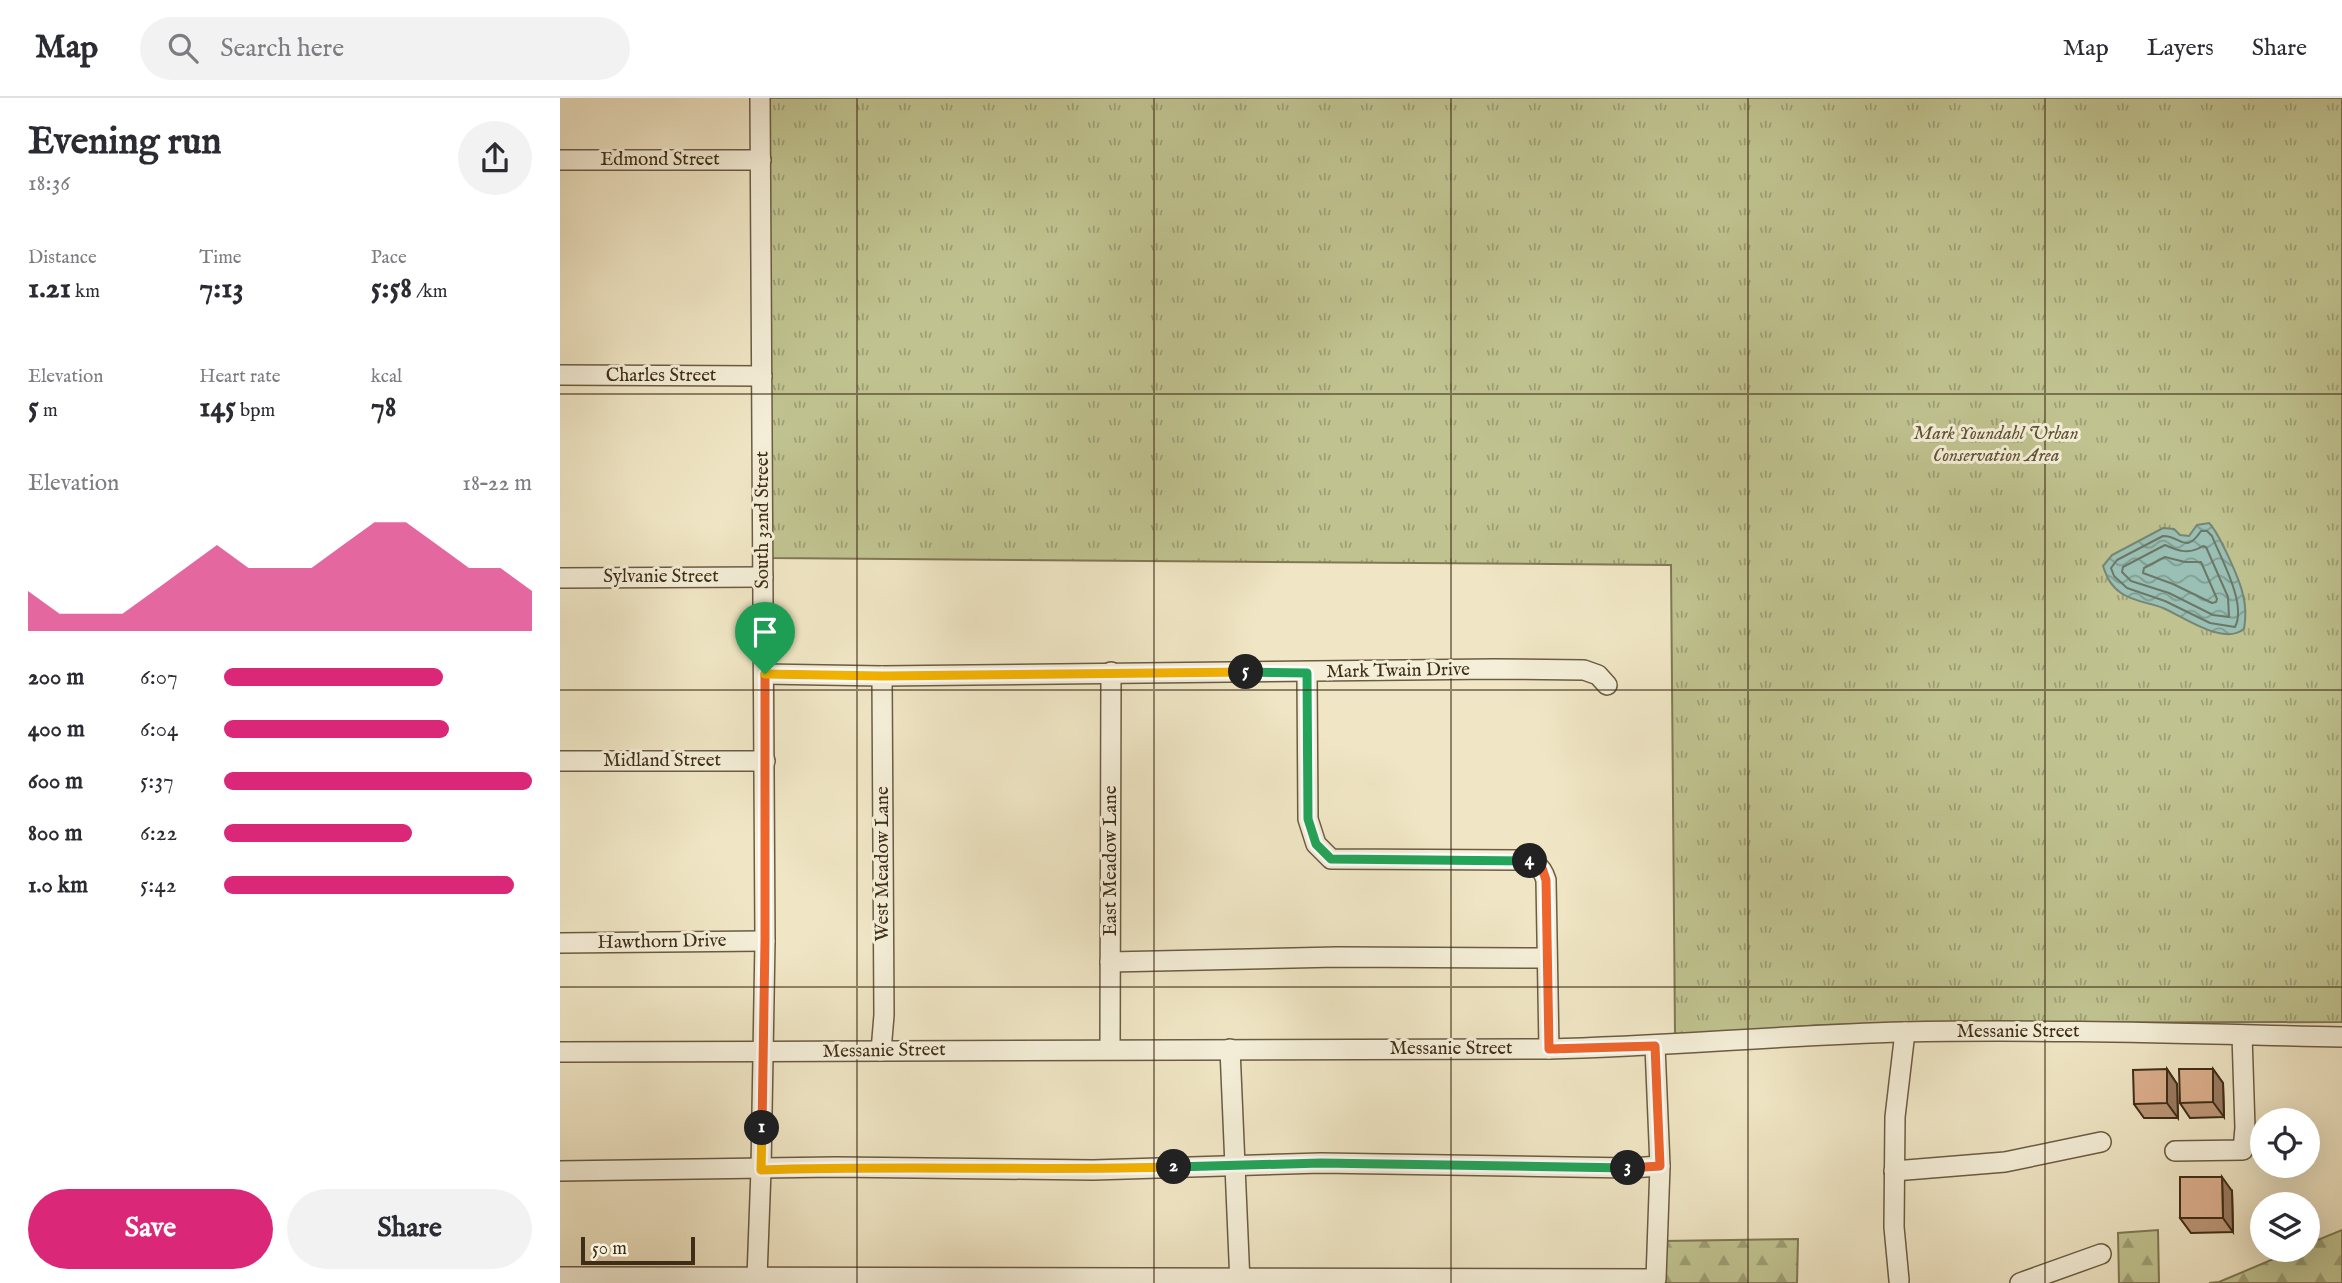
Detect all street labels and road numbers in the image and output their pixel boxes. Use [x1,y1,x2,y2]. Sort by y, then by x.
street label: Edmond Street [600,148,720,172]
street label: Charles Street [606,364,717,388]
street label: South 32nd Street [751,450,775,589]
street label: Sylvanie Street [603,565,719,589]
street label: Mark Twain Drive [1326,658,1470,684]
street label: Midland Street [603,749,721,773]
street label: East Meadow Lane [1099,785,1123,936]
street label: West Meadow Lane [871,786,895,942]
street label: Hawthorn Drive [597,929,727,955]
street label: Messanie Street [1956,1020,2080,1044]
street label: Messanie Street [1389,1037,1513,1061]
street label: Messanie Street [822,1038,946,1064]

